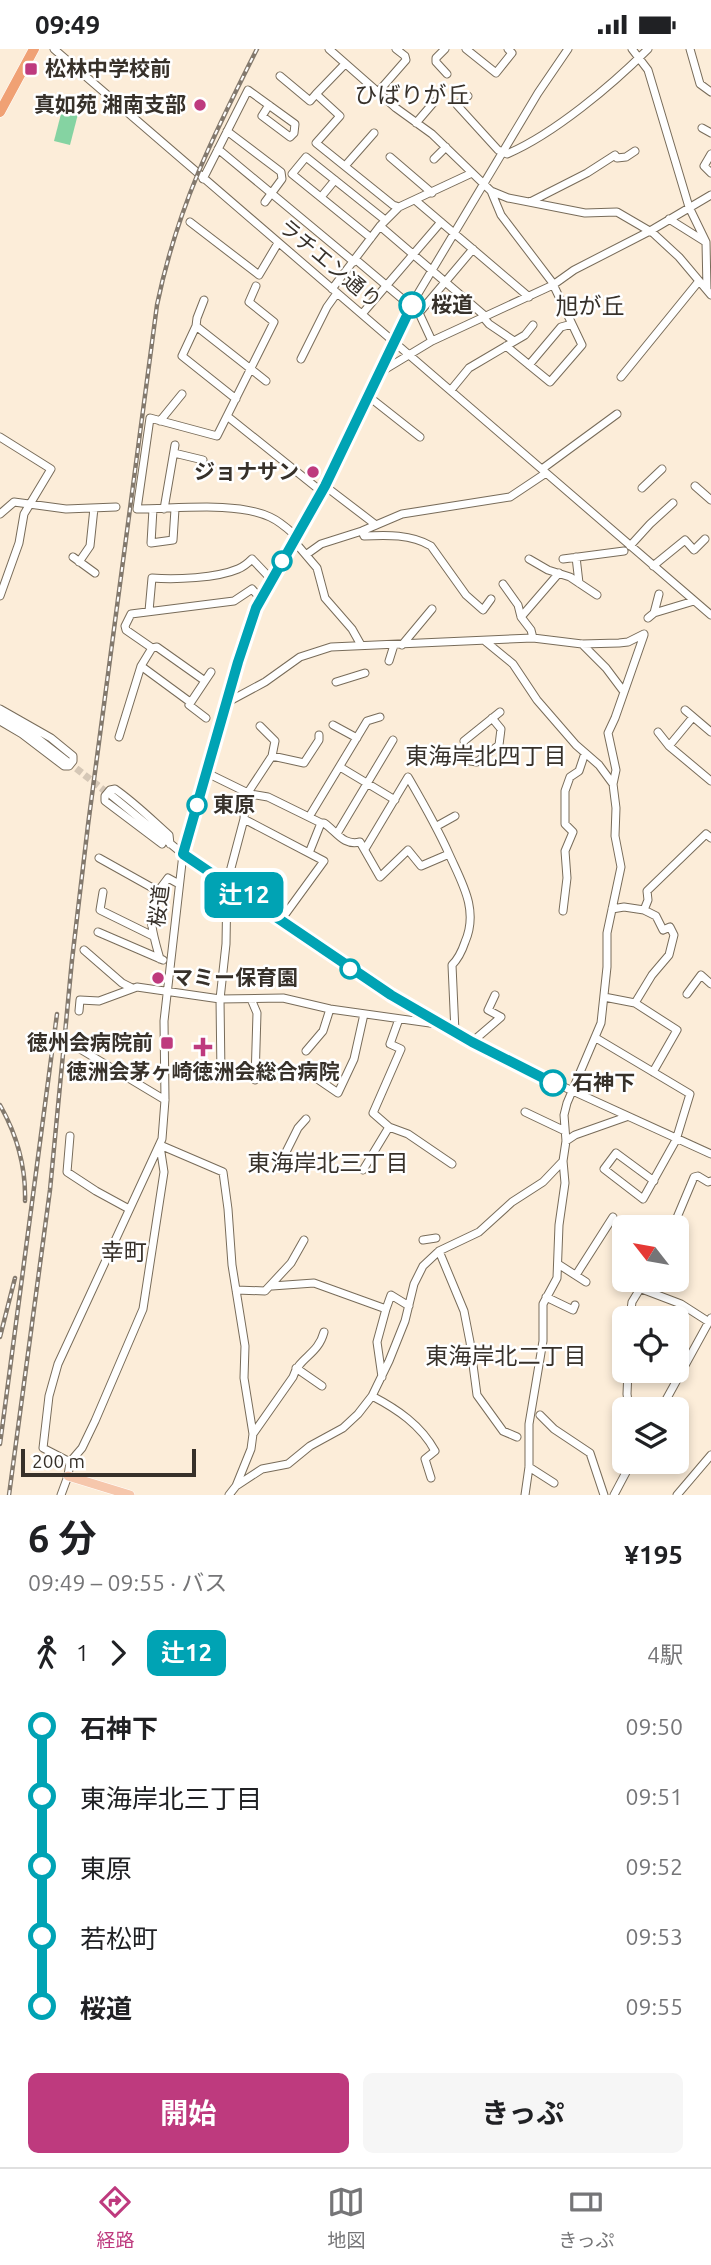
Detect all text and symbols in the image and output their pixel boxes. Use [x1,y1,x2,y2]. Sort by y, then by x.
text: 09:49 [35,10,100,39]
place label: 松林中学校前 [45,56,171,80]
marker: 松林中学校前 [23,61,39,77]
district label: ひばりが丘 [355,82,470,107]
place label: 真如苑 湘南支部 [34,92,186,116]
marker: 真如苑 湘南支部 [192,97,208,113]
street label: ラチエン通り [275,214,387,313]
marker: 桜道 [399,292,425,318]
place label: 桜道 [431,292,473,316]
district label: 旭が丘 [556,293,625,318]
place label: ジョナサン [194,459,299,483]
marker: ジョナサン [305,464,321,480]
unlabelled marker [272,551,292,571]
district label: 東海岸北四丁目 [406,743,567,768]
place label: 東原 [213,792,255,816]
marker: 東原 [187,795,207,815]
line badge: 辻12 [204,872,284,918]
text: 辻12 [218,881,270,908]
street label: 桜道 [144,884,172,928]
unlabelled marker [340,959,360,979]
place label: マミー保育園 [172,965,298,989]
marker: マミー保育園 [150,970,166,986]
place label: 徳州会病院前 [27,1030,153,1054]
marker: 徳州会病院前 [159,1035,175,1051]
marker: 徳洲会茅ヶ崎徳洲会総合病院 [193,1037,213,1057]
place label: 徳洲会茅ヶ崎徳洲会総合病院 [67,1059,340,1083]
marker: 石神下 [540,1070,566,1096]
place label: 石神下 [572,1070,635,1094]
district label: 東海岸北三丁目 [248,1150,409,1175]
north arrow [612,1215,690,1291]
map controls [612,1215,689,1474]
district label: 幸町 [101,1239,147,1264]
button: locate [612,1306,689,1383]
district label: 東海岸北二丁目 [426,1343,587,1368]
button: layers [612,1397,689,1474]
scale bar [21,1446,196,1478]
text: 200 m [32,1450,85,1472]
text: 6 分 [28,1517,96,1559]
text: ¥195 [624,1540,683,1569]
text: 09:49 – 09:55 · バス [28,1570,227,1595]
icon: walk [28,1634,66,1672]
icon: forward [99,1634,137,1672]
text: 辻12 [161,1639,212,1666]
text: 1 [76,1640,89,1665]
text: 4駅 [647,1642,683,1667]
text: 石神下 [80,1714,158,1743]
text: 09:50 [625,1714,683,1739]
text: 東海岸北三丁目 [80,1784,262,1813]
text: 09:51 [625,1784,683,1809]
text: 東原 [80,1854,132,1883]
text: 09:52 [625,1854,683,1879]
text: 若松町 [80,1924,158,1953]
text: 09:53 [625,1924,683,1949]
text: 桜道 [80,1994,132,2023]
text: 09:55 [625,1994,683,2019]
button: 開始 [28,2073,349,2153]
button: きっぷ [363,2073,683,2153]
tab: 経路 [96,2183,134,2252]
tab: 地図 [327,2183,365,2252]
tab: きっぷ [558,2183,615,2252]

